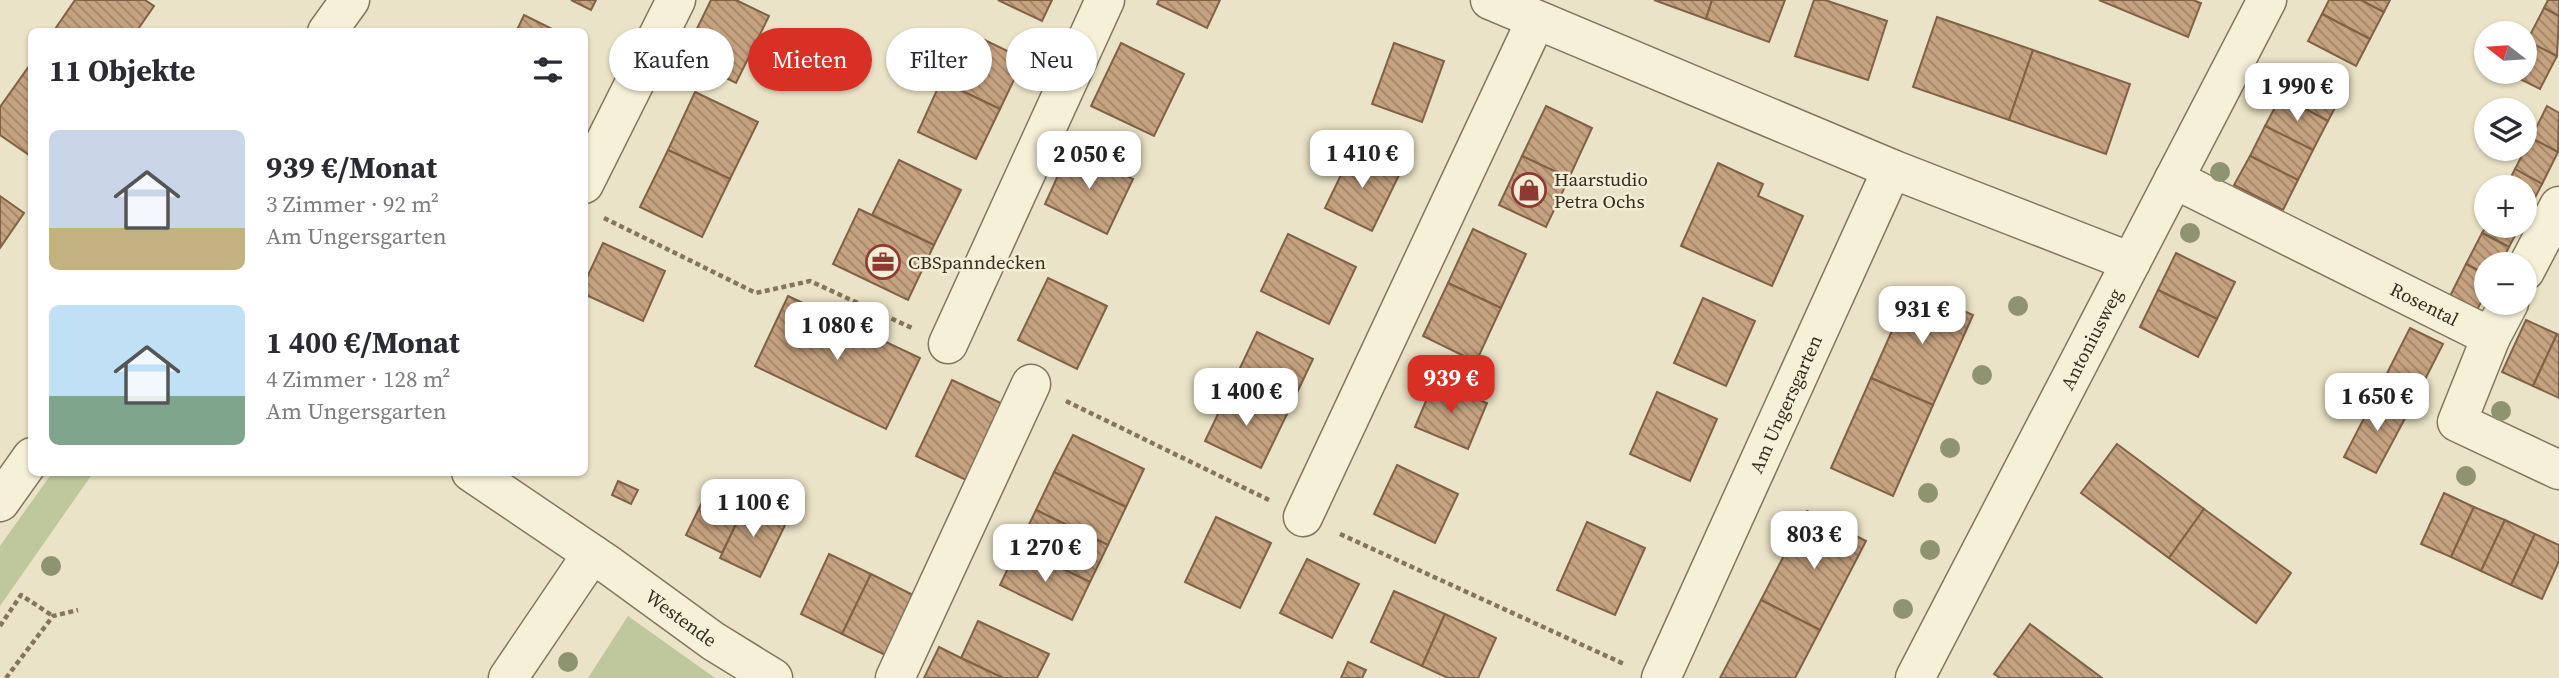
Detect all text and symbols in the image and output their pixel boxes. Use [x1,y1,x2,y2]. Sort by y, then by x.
north arrow [2474,21,2538,84]
map controls [2474,21,2537,315]
chip: Kaufen [609,28,734,91]
chip: Mieten [748,28,872,91]
chip: Filter [886,28,992,91]
chip: Neu [1006,28,1097,91]
text: 11 Objekte [49,50,195,91]
icon: filters [529,51,567,89]
pin: 1 990 € [2232,64,2362,123]
text: 1 990 € [2261,70,2333,102]
button: layers [2474,98,2537,161]
pin: 1 410 € [1297,130,1427,190]
pin: 2 050 € [1024,132,1154,191]
text: 1 410 € [1326,137,1398,169]
text: 2 050 € [1053,138,1125,170]
text: 939 €/Monat [266,147,437,188]
icon: home [105,158,189,242]
place label: Haarstudio Petra Ochs [1554,166,1648,214]
shop icon: Haarstudio Petra Ochs [1510,171,1548,209]
button: + [2474,175,2537,238]
text: 3 Zimmer · 92 m² [266,188,439,220]
text: Am Ungersgarten [266,220,447,252]
office icon: CBSpanndecken [864,243,902,281]
place label: CBSpanndecken [908,249,1046,275]
button: − [2474,252,2537,315]
street label: Rosental [2386,276,2464,332]
street label: Antoniusweg [2054,284,2128,394]
pin: 931 € [1873,286,1971,346]
text: 931 € [1895,293,1949,325]
pin: 1 080 € [772,302,902,362]
text: 1 080 € [801,309,873,341]
text: 1 400 €/Monat [266,322,460,363]
street label: Am Ungersgarten [1743,331,1828,477]
icon: home [105,333,189,417]
pin: 939 € [1402,356,1500,415]
text: 939 € [1424,362,1478,394]
text: 4 Zimmer · 128 m² [266,363,450,395]
pin: 1 400 € [1181,368,1311,428]
pin: 1 650 € [2312,374,2442,433]
text: 1 400 € [1210,375,1282,407]
text: 1 650 € [2341,380,2413,412]
text: Am Ungersgarten [266,395,447,427]
pin: 1 100 € [688,480,818,539]
text: 1 100 € [717,486,789,518]
pin: 803 € [1765,512,1863,571]
text: 803 € [1787,518,1841,550]
pin: 1 270 € [980,524,1110,584]
text: 1 270 € [1009,531,1081,563]
street label: Westende [640,583,722,653]

